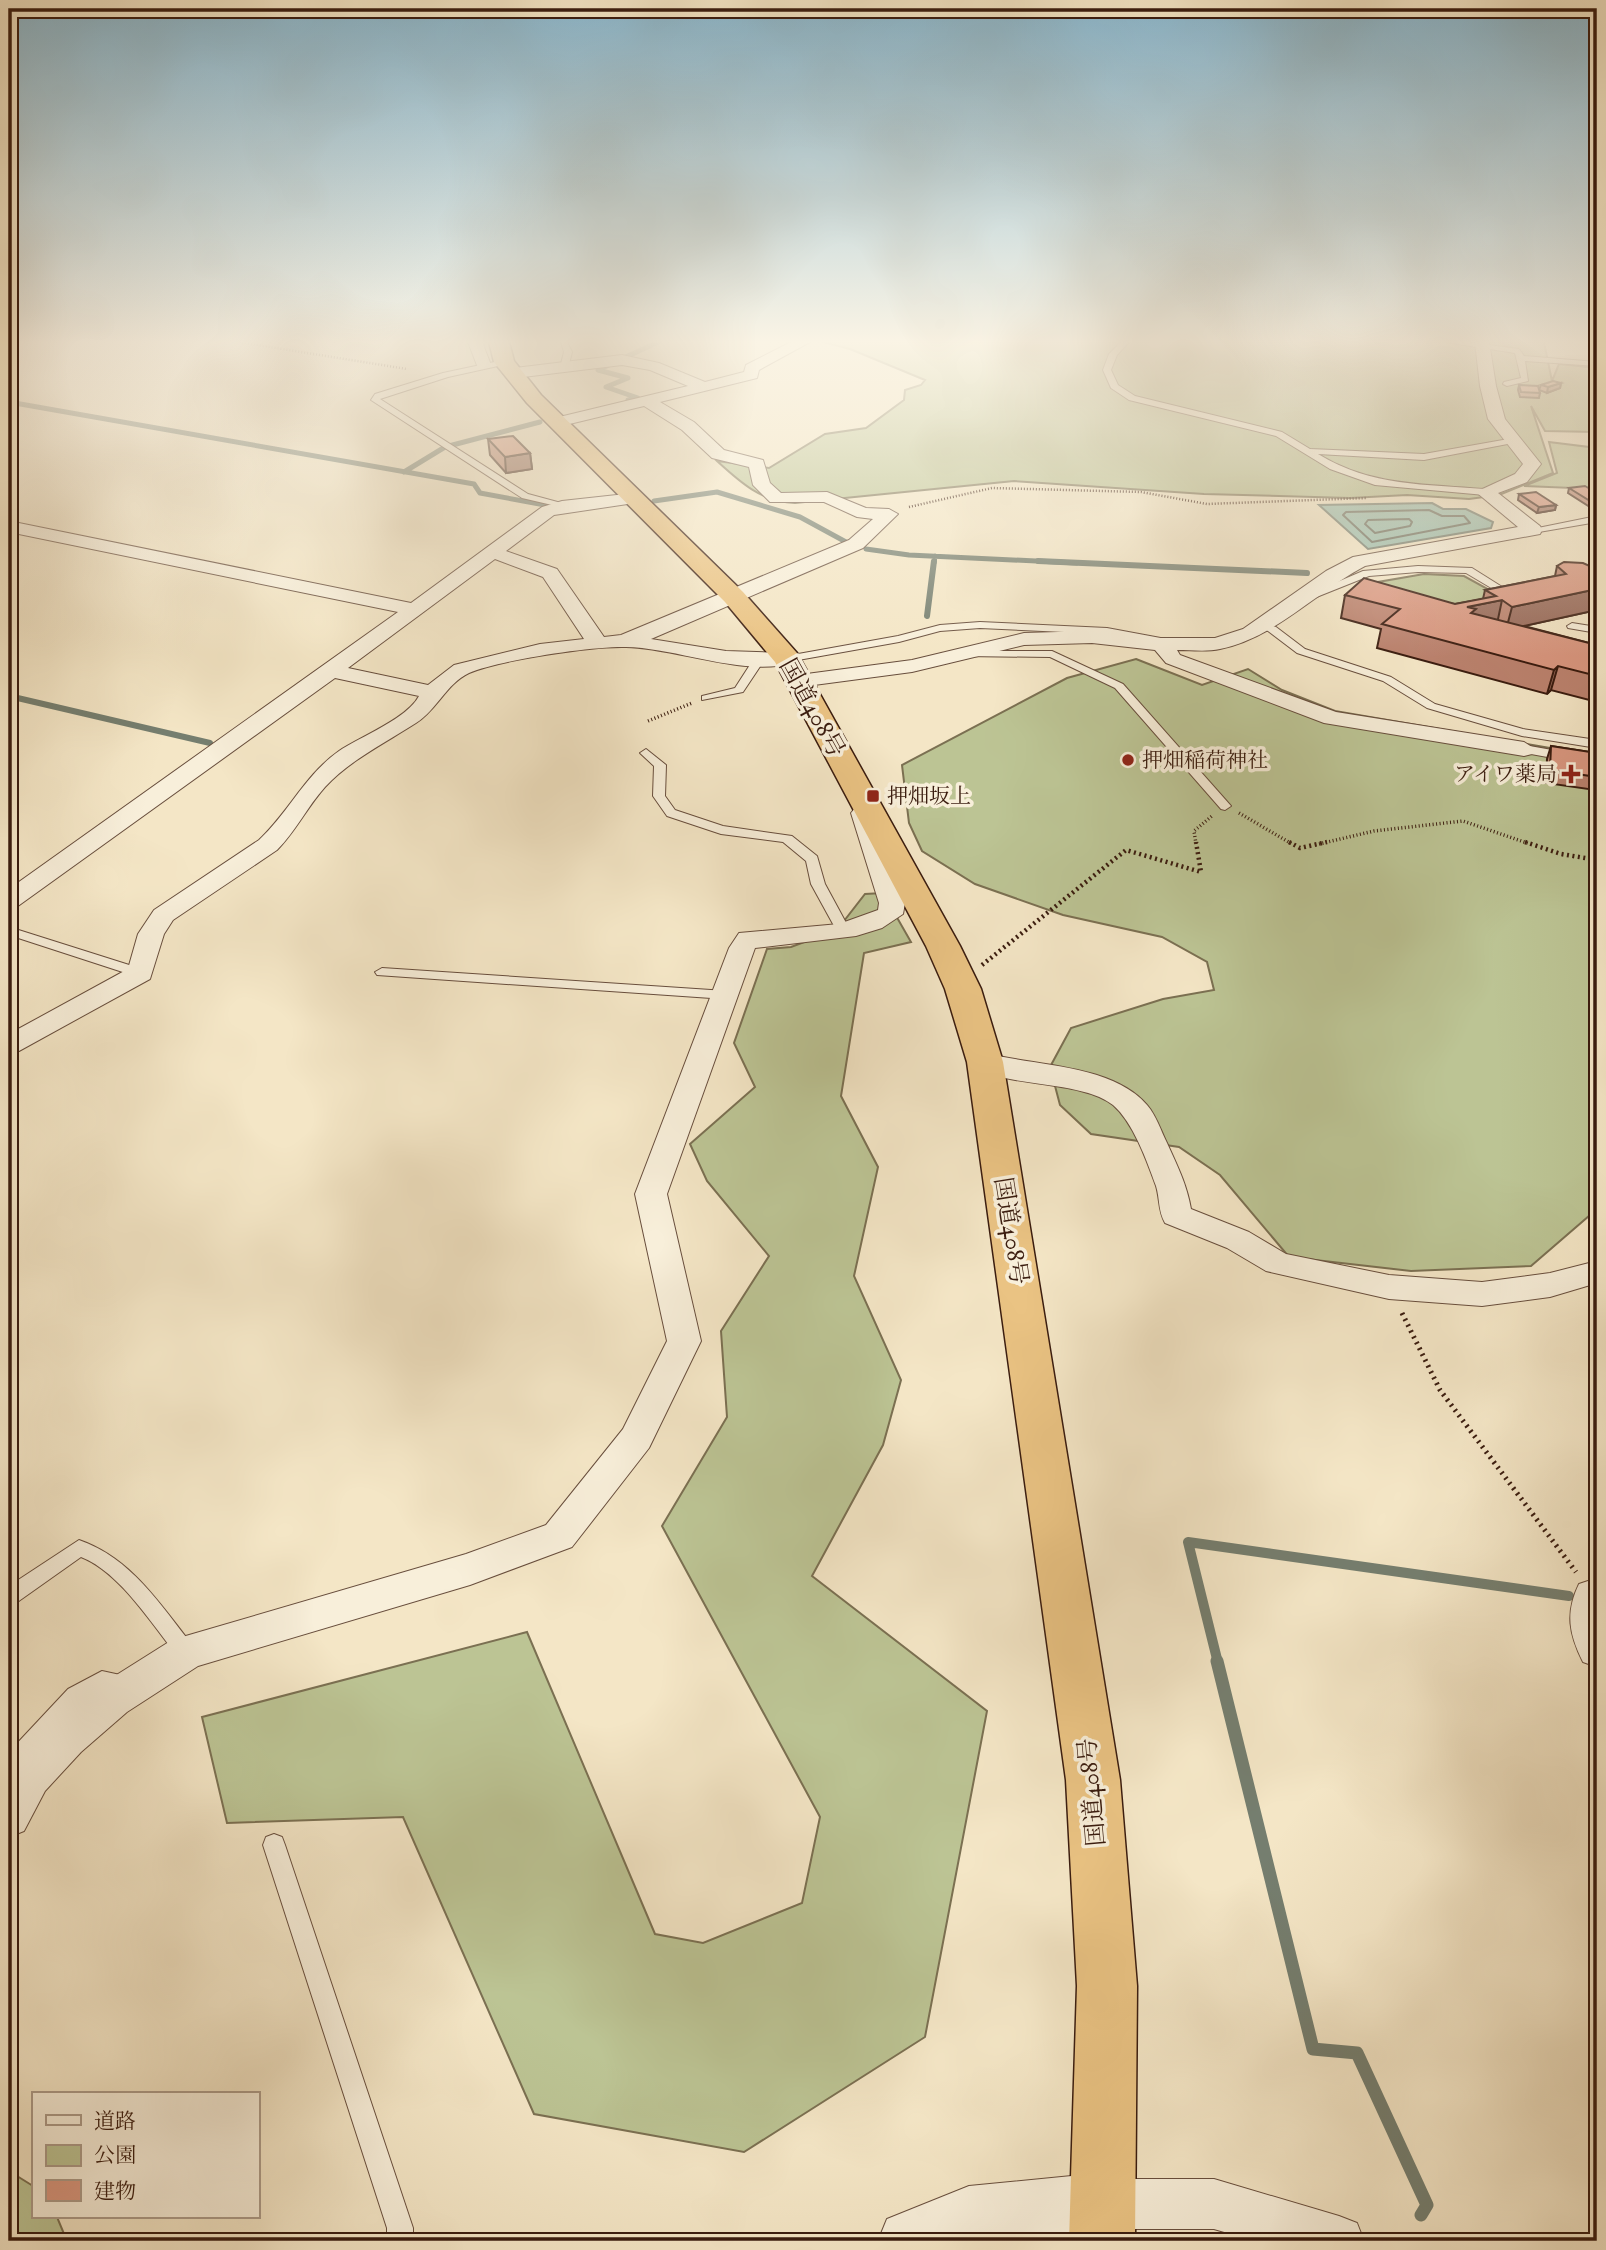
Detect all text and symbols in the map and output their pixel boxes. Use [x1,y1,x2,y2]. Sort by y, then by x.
street label: 国道408号 [772,653,852,763]
place label: 押畑稲荷神社 [1142,747,1268,774]
marker: 押畑稲荷神社 [1120,752,1136,768]
place label: アイワ薬局 [1454,761,1557,788]
marker: アイワ薬局 [1563,766,1579,782]
place label: 押畑坂上 [887,783,971,810]
marker: 押畑坂上 [865,788,881,804]
street label: 国道408号 [987,1175,1035,1287]
street label: 国道408号 [1072,1737,1112,1847]
legend [32,2092,259,2218]
text: 道路 [94,2108,136,2135]
text: 公園 [94,2142,136,2169]
text: 建物 [94,2178,136,2205]

